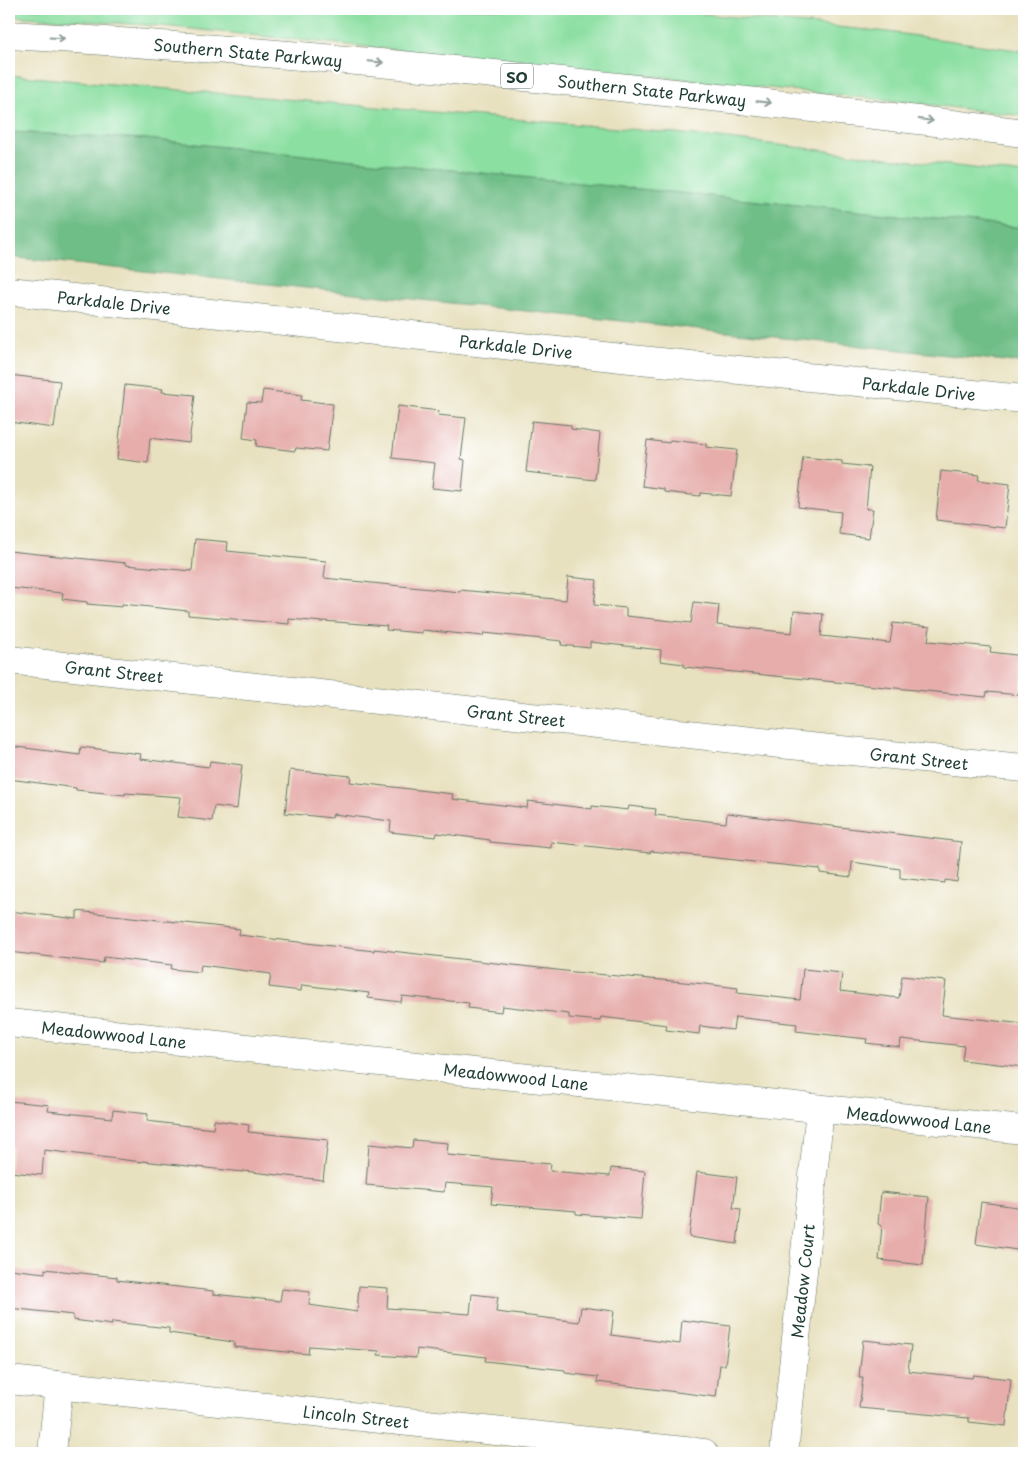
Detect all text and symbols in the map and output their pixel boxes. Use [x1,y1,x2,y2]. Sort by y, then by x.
street label: Southern State Parkway [153,32,343,72]
one-way arrow [49,33,65,42]
one-way arrow [368,58,384,67]
road number: SO [501,64,533,88]
street label: Southern State Parkway [556,68,748,112]
one-way arrow [756,97,772,107]
one-way arrow [918,115,934,125]
street label: Parkdale Drive [56,284,172,320]
street label: Parkdale Drive [458,328,574,364]
street label: Parkdale Drive [861,370,977,406]
street label: Grant Street [64,654,165,688]
street label: Grant Street [466,698,567,732]
street label: Grant Street [869,741,970,775]
street label: Meadowwood Lane [40,1014,188,1054]
street label: Meadowwood Lane [442,1056,590,1096]
street label: Meadowwood Lane [845,1099,993,1139]
street label: Meadow Court [784,1222,820,1339]
street label: Lincoln Street [302,1399,411,1434]

